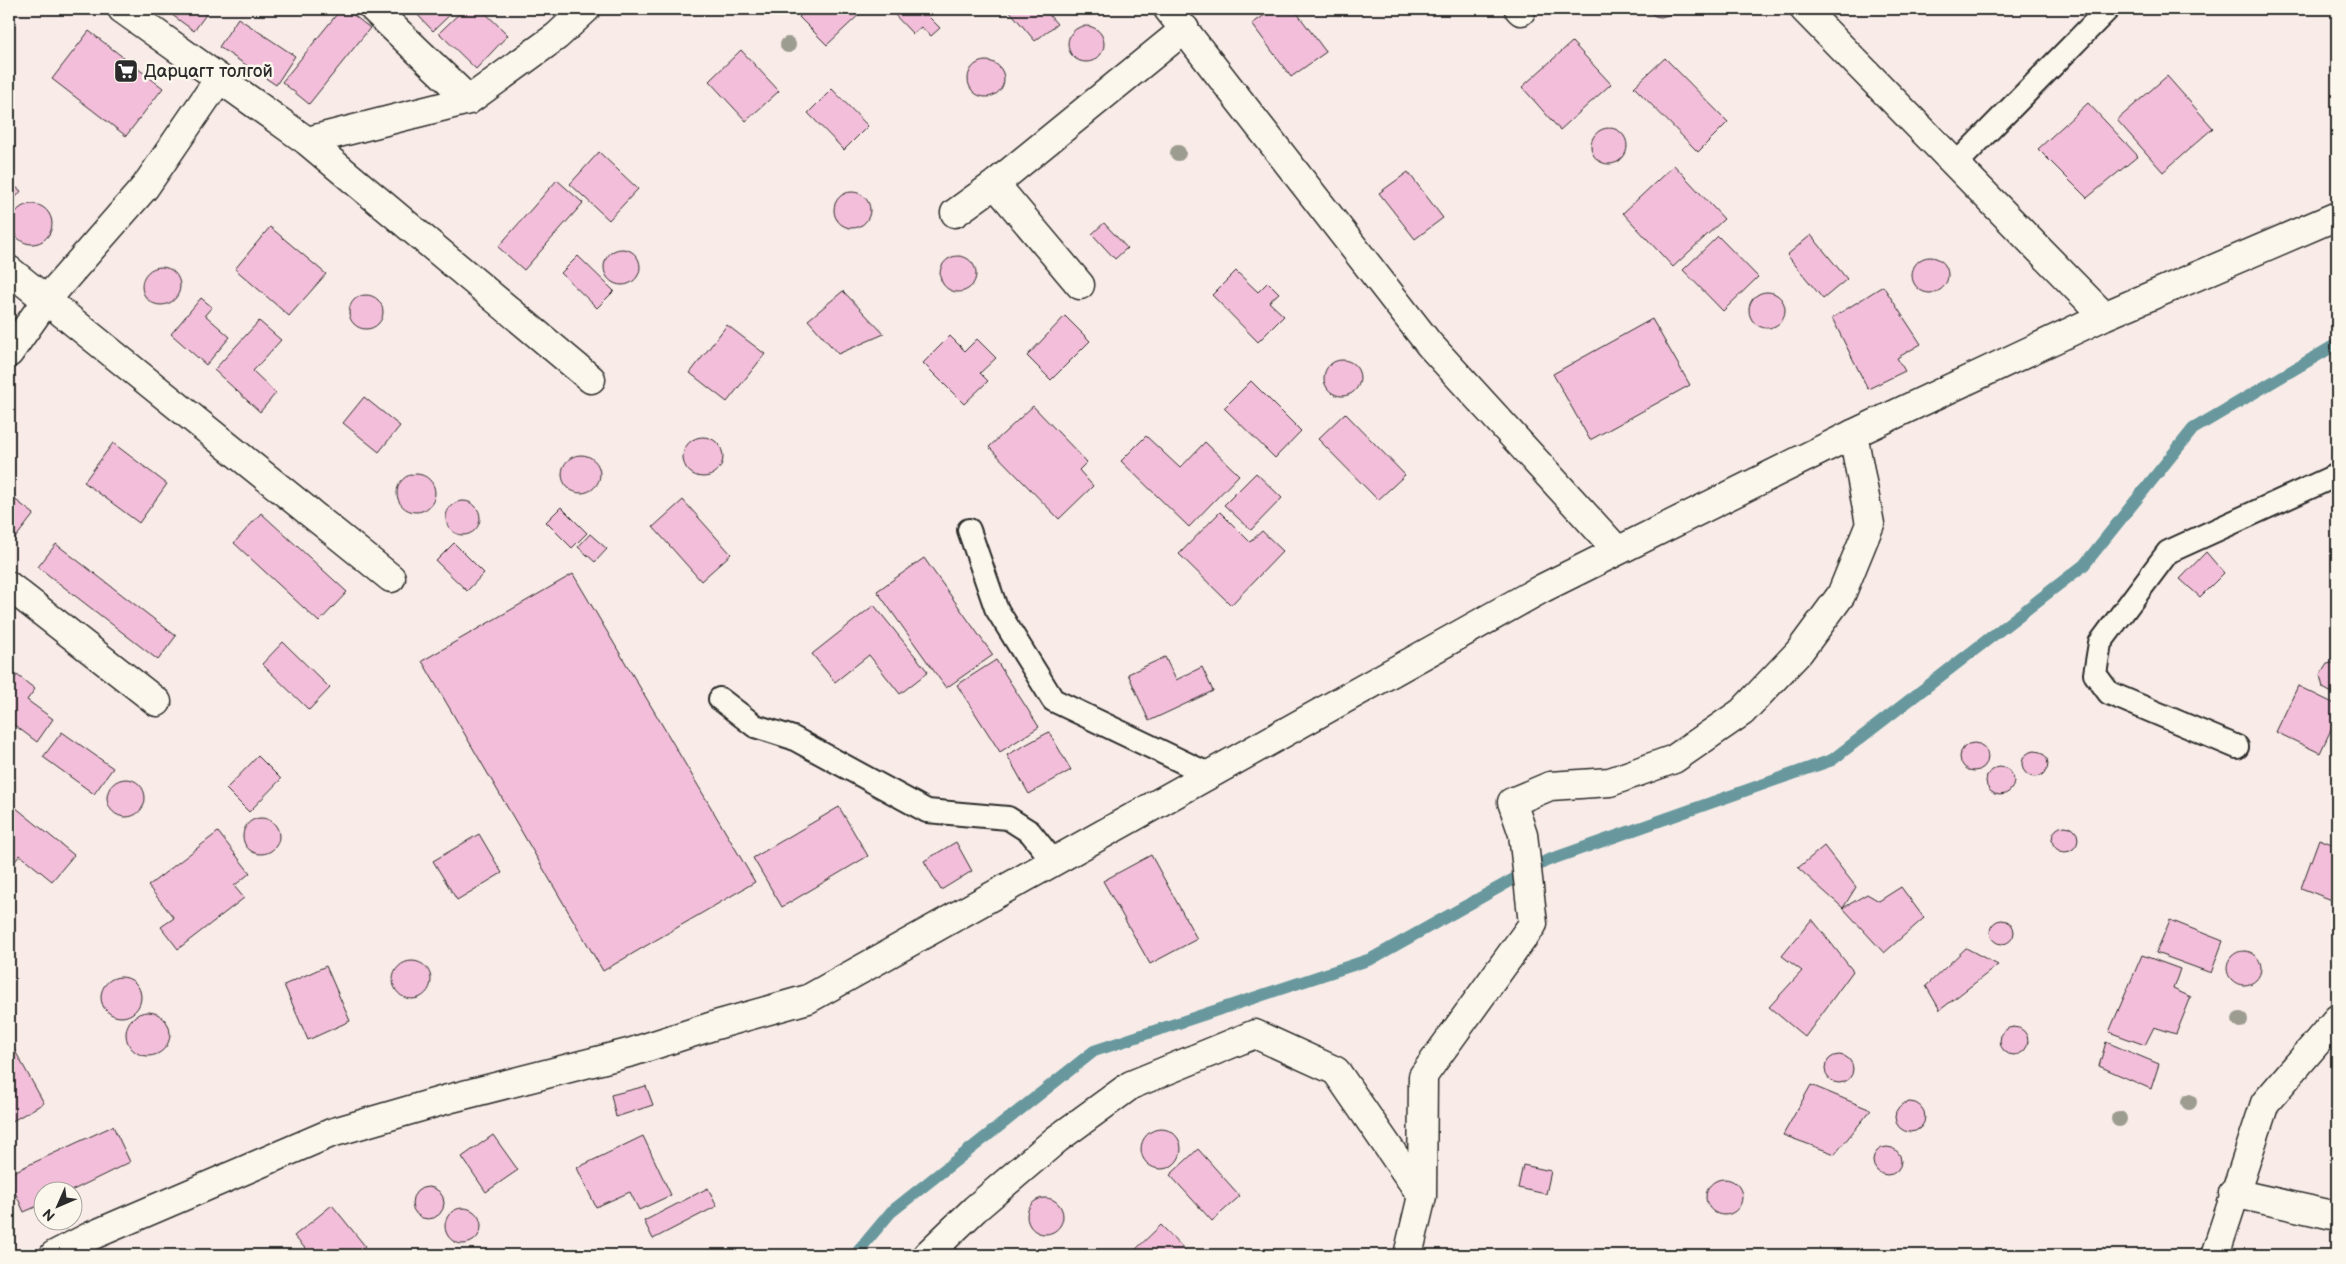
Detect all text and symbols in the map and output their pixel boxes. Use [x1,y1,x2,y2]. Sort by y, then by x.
supermarket icon: Дарцагт толгой [113,58,139,84]
place label: Дарцагт толгой [144,61,273,82]
north arrow [32,1182,82,1232]
text: N [39,1205,59,1225]

